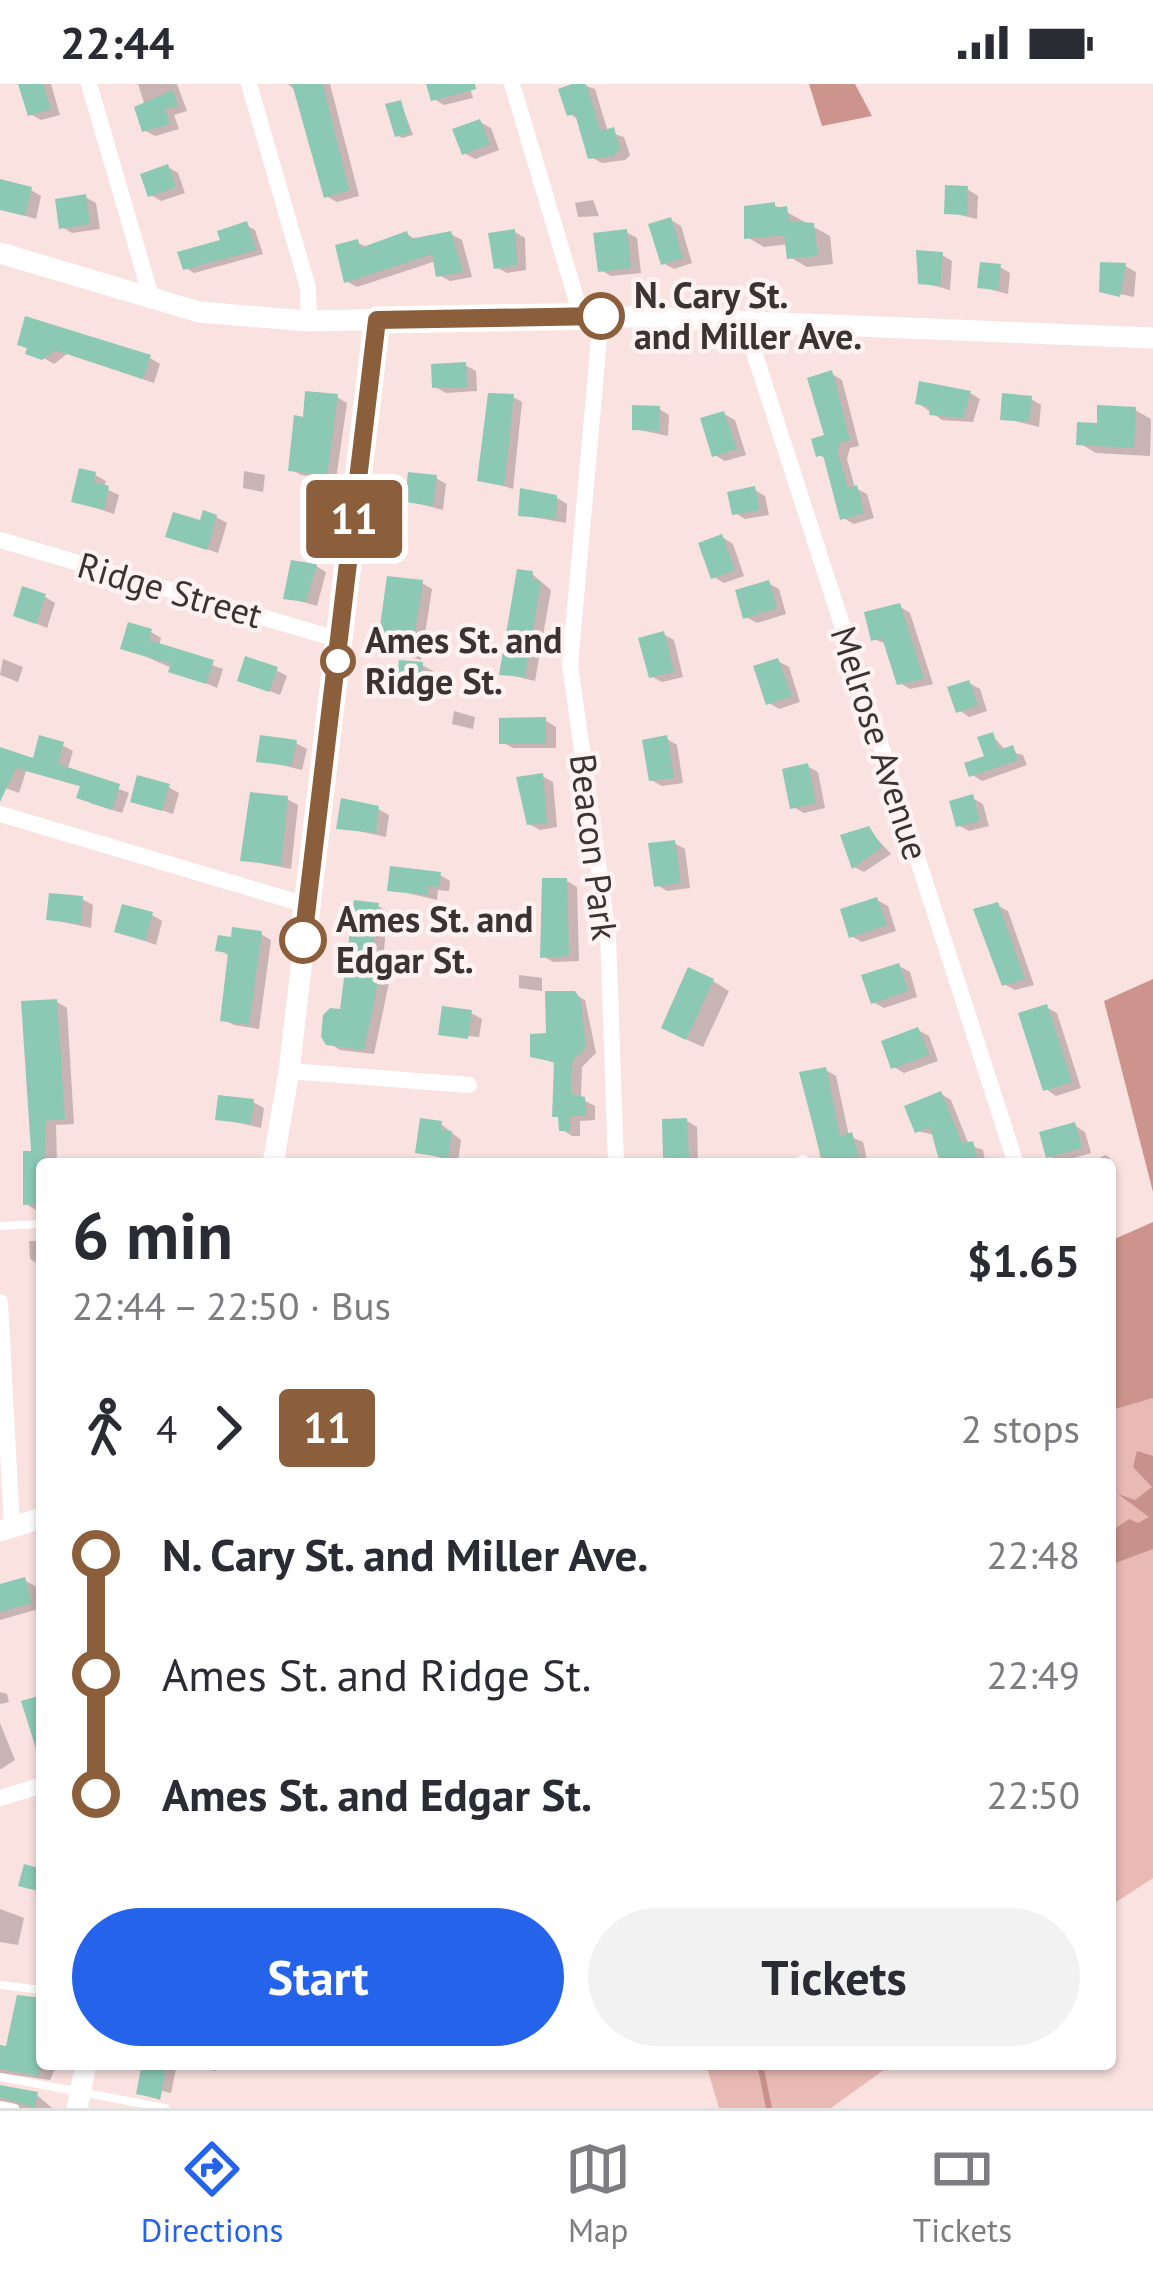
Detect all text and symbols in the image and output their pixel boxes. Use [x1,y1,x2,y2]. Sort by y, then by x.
text: 22:44 [60,13,174,71]
place label: N. Cary St. and Miller Ave. [634,271,862,359]
marker: N. Cary St. and Miller Ave. [579,294,623,338]
line badge: 11 [300,480,408,558]
text: 11 [330,491,378,546]
street label: Ridge Street [73,541,268,638]
place label: Ames St. and Ridge St. [365,616,562,704]
street label: Melrose Avenue [821,620,940,866]
marker: Ames St. and Ridge St. [322,645,354,677]
street label: Beacon Park [560,751,629,943]
place label: Ames St. and Edgar St. [336,895,533,983]
marker: Ames St. and Edgar St. [281,918,325,962]
text: 6 min [72,1192,233,1277]
text: $1.65 [967,1231,1080,1289]
text: 22:44 – 22:50 · Bus [72,1280,391,1331]
icon: walk [72,1395,138,1461]
icon: forward [195,1395,261,1461]
text: 11 [303,1400,351,1455]
text: 4 [156,1403,177,1454]
text: 2 stops [961,1403,1080,1454]
text: N. Cary St. and Miller Ave. [162,1525,648,1583]
text: 22:48 [986,1529,1080,1580]
text: Ames St. and Ridge St. [162,1645,591,1703]
text: 22:49 [986,1649,1080,1700]
text: Ames St. and Edgar St. [162,1765,592,1823]
text: 22:50 [986,1769,1080,1820]
button: Start [72,1908,564,2046]
button: Tickets [588,1908,1080,2046]
tab: Directions [141,2136,283,2251]
tab: Map [565,2136,631,2251]
tab: Tickets [913,2136,1012,2251]

